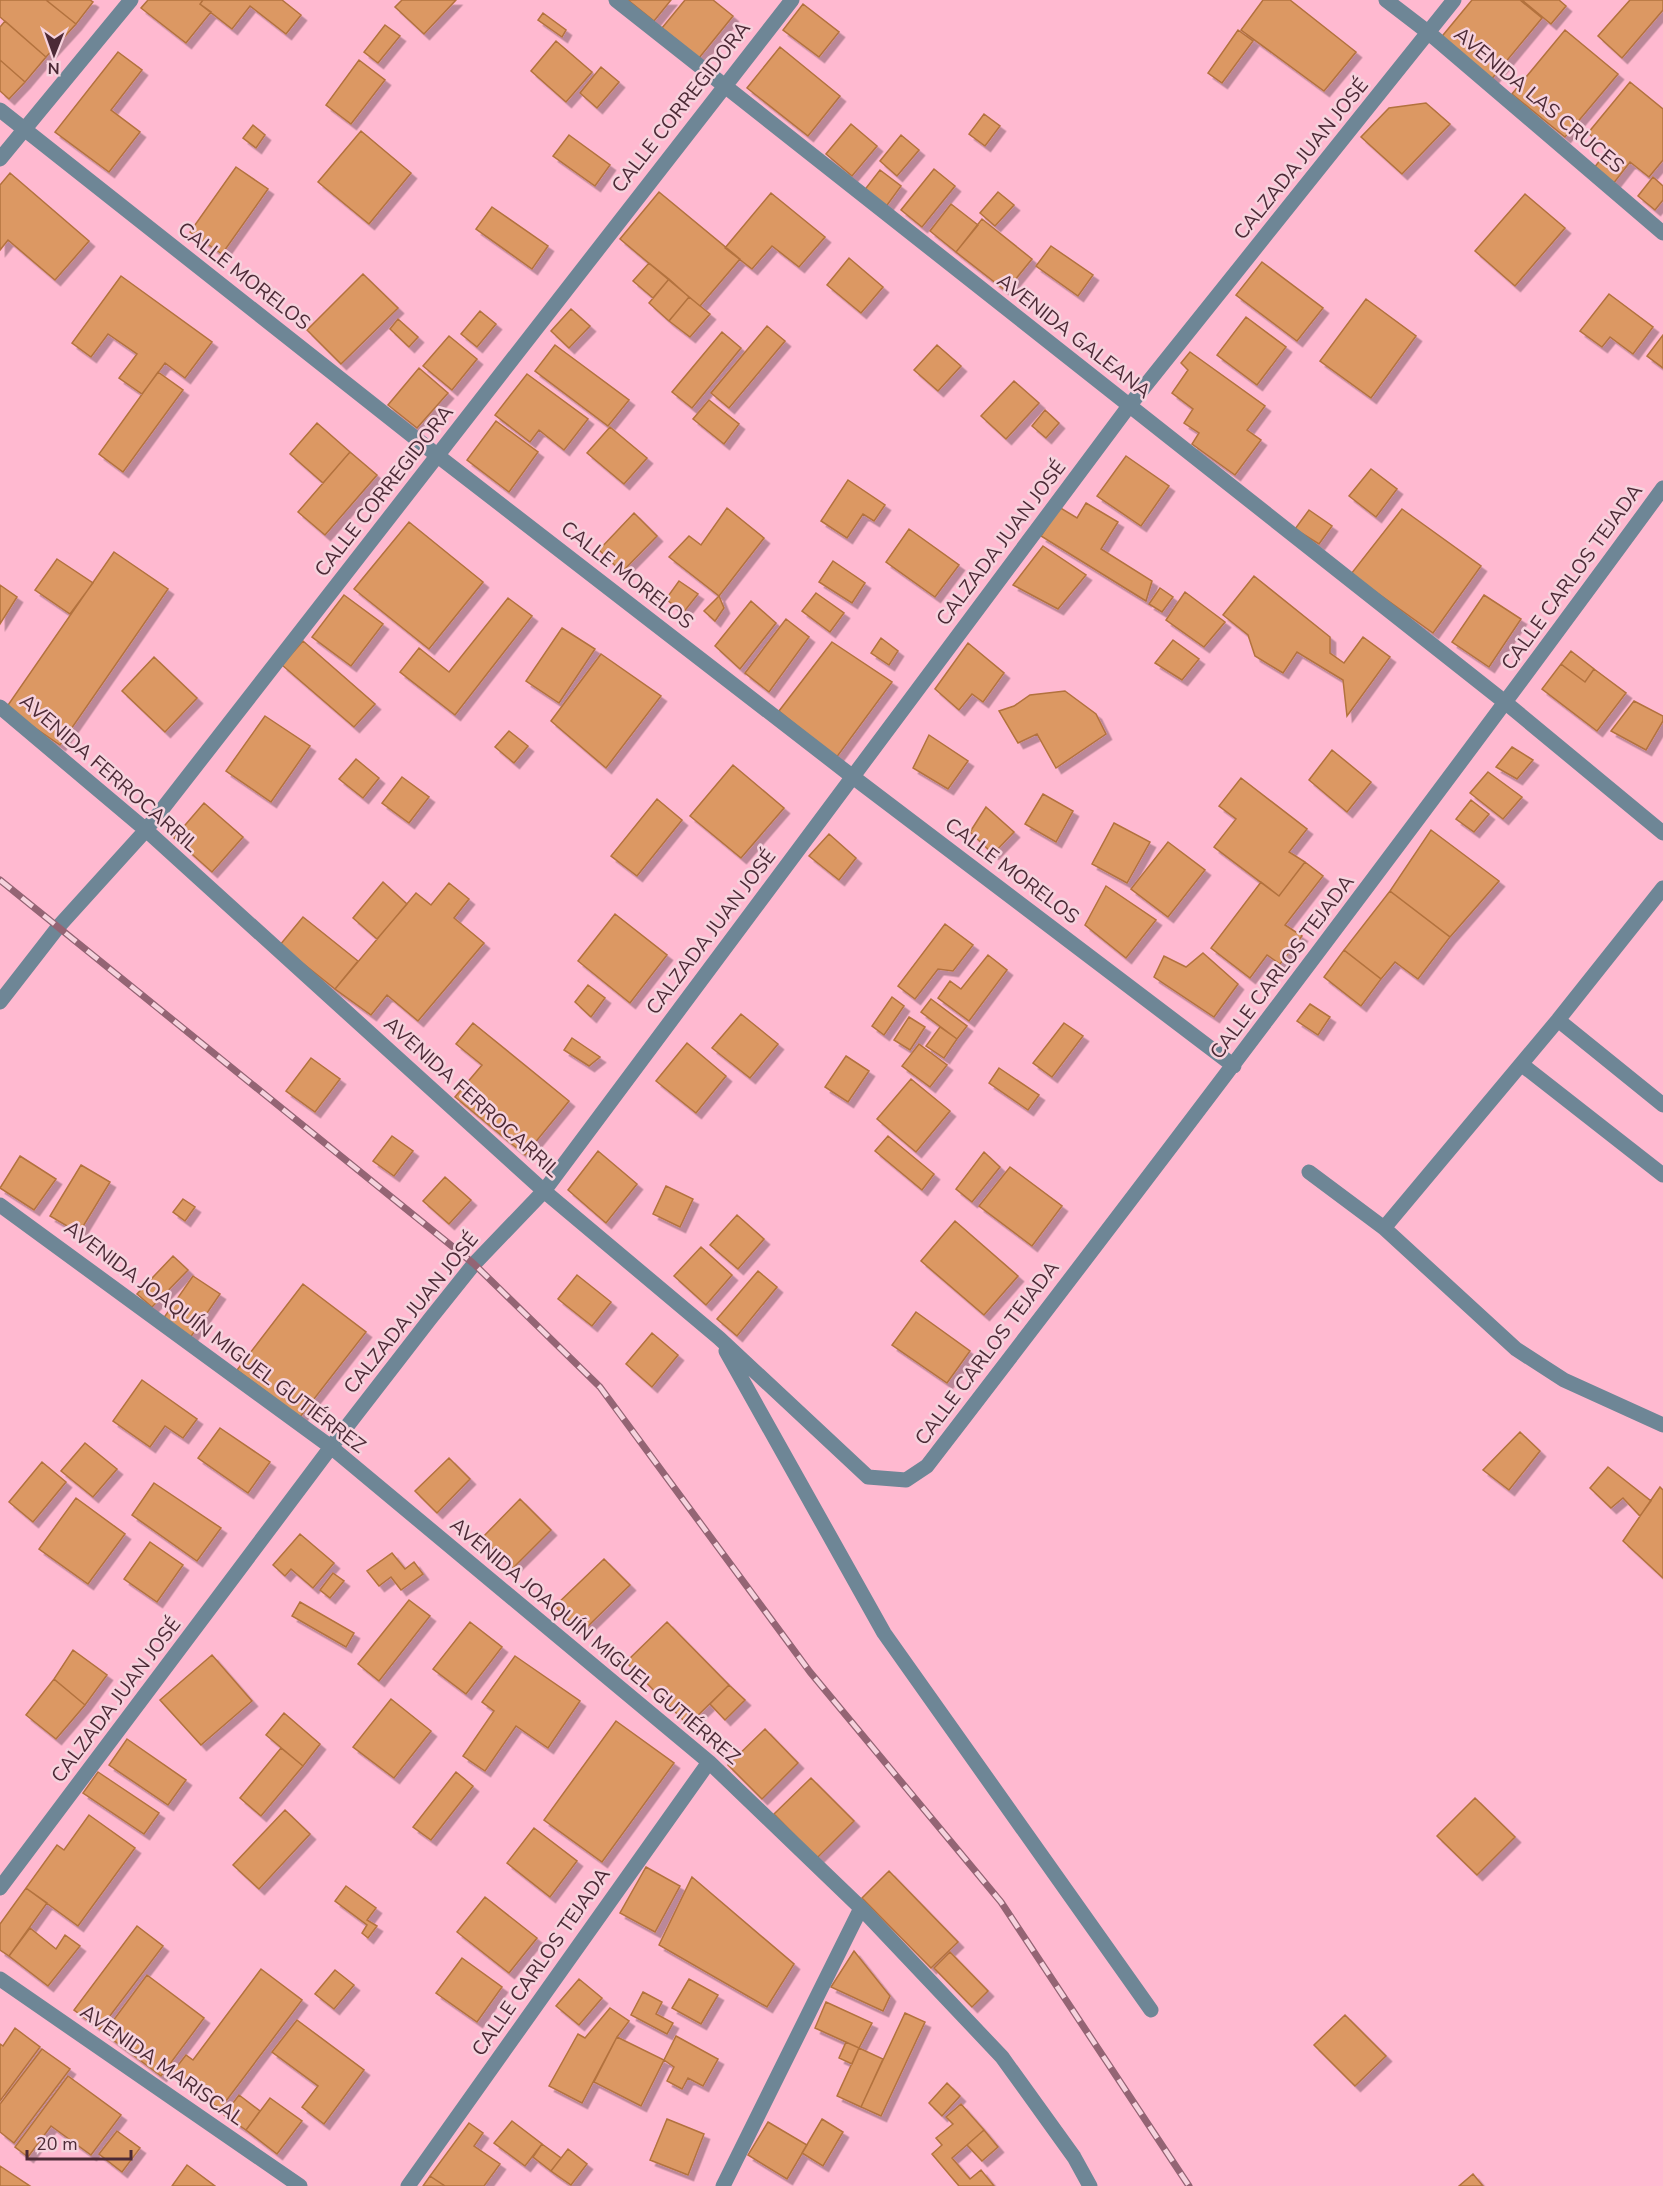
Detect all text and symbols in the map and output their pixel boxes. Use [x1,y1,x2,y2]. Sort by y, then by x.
street label: CALLE CORREGIDORA [606,15,757,198]
street label: AVENIDA LAS CRUCES [1448,21,1630,179]
north arrow [24,24,84,84]
text: N [48,57,60,79]
street label: CALZADA JUAN JOSÉ [1227,73,1375,245]
street label: CALLE MORELOS [172,216,316,336]
street label: AVENIDA GALEANA [991,267,1157,405]
street label: CALLE CORREGIDORA [309,399,460,582]
street label: CALZADA JUAN JOSÉ [930,455,1072,631]
street label: CALLE CARLOS TEJADA [1495,478,1649,676]
street label: CALLE MORELOS [555,515,699,635]
street label: AVENIDA FERROCARRIL [14,688,204,858]
street label: CALLE MORELOS [939,812,1085,930]
street label: CALZADA JUAN JOSÉ [640,844,782,1020]
street label: CALLE CARLOS TEJADA [1204,869,1360,1065]
street label: AVENIDA FERROCARRIL [378,1011,566,1183]
street label: AVENIDA JOAQUÍN MIGUEL GUTIÉRREZ [59,1215,371,1460]
street label: CALZADA JUAN JOSÉ [337,1227,485,1399]
street label: CALLE CARLOS TEJADA [909,1255,1065,1451]
street label: AVENIDA JOAQUÍN MIGUEL GUTIÉRREZ [444,1511,746,1771]
street label: CALZADA JUAN JOSÉ [45,1612,187,1788]
street label: CALLE CARLOS TEJADA [466,1862,617,2062]
street label: AVENIDA MARISCAL [75,1998,249,2132]
scale bar [27,2123,130,2161]
text: 20 m [36,2132,78,2156]

